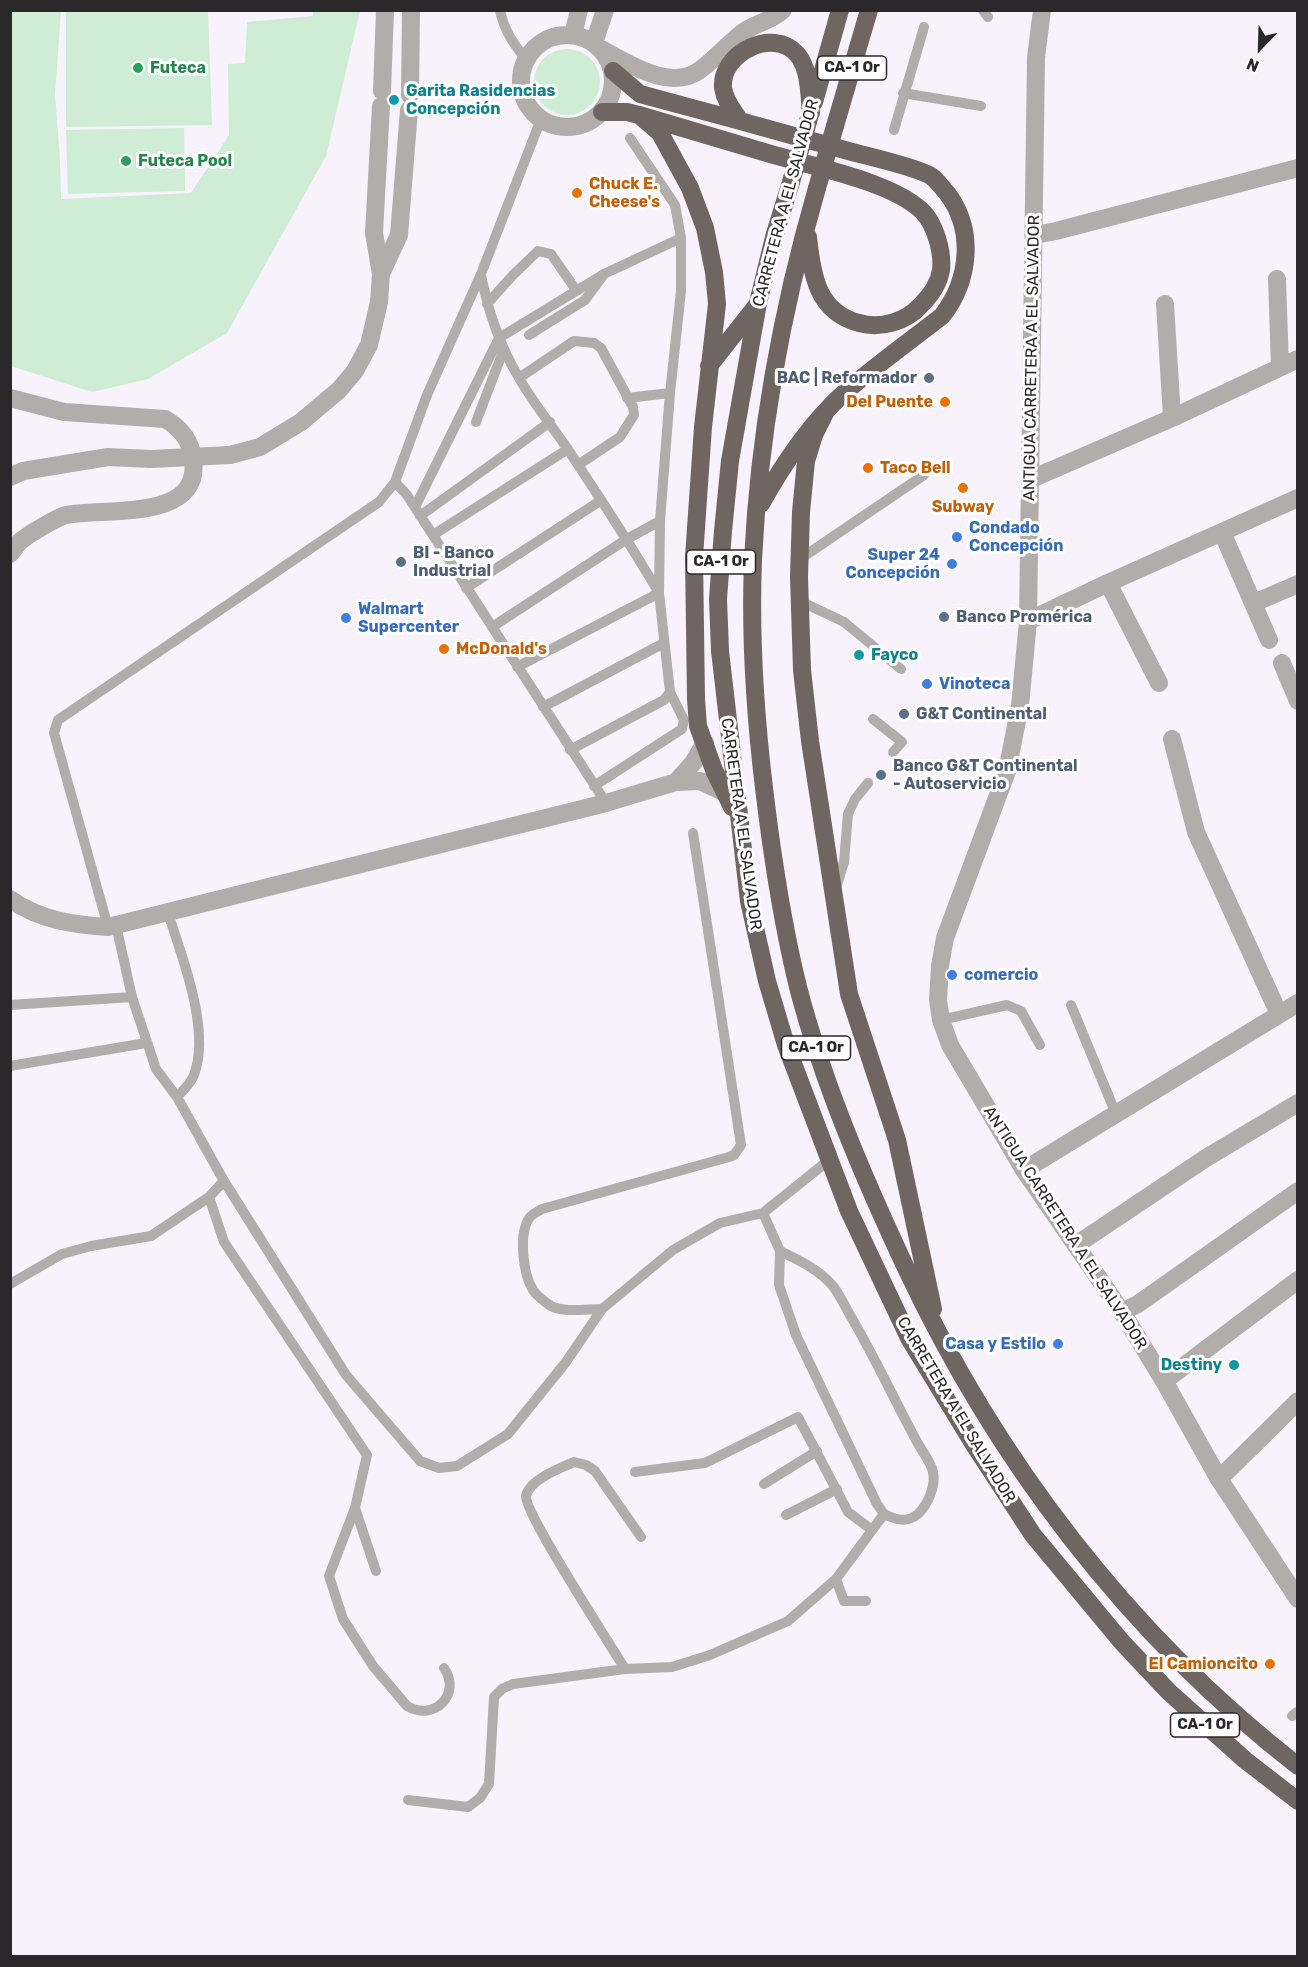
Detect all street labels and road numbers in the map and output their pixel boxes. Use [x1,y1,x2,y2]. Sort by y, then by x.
road number: CA-1 Or [818,56,886,80]
street label: CARRETERA A EL SALVADOR [749,97,823,309]
street label: ANTIGUA CARRETERA A EL SALVADOR [1020,215,1044,501]
road number: CA-1 Or [686,550,756,574]
street label: CARRETERA A EL SALVADOR [717,717,765,931]
road number: CA-1 Or [782,1036,850,1060]
street label: ANTIGUA CARRETERA A EL SALVADOR [979,1103,1151,1353]
street label: CARRETERA A EL SALVADOR [893,1313,1019,1507]
road number: CA-1 Or [1170,1713,1240,1737]

